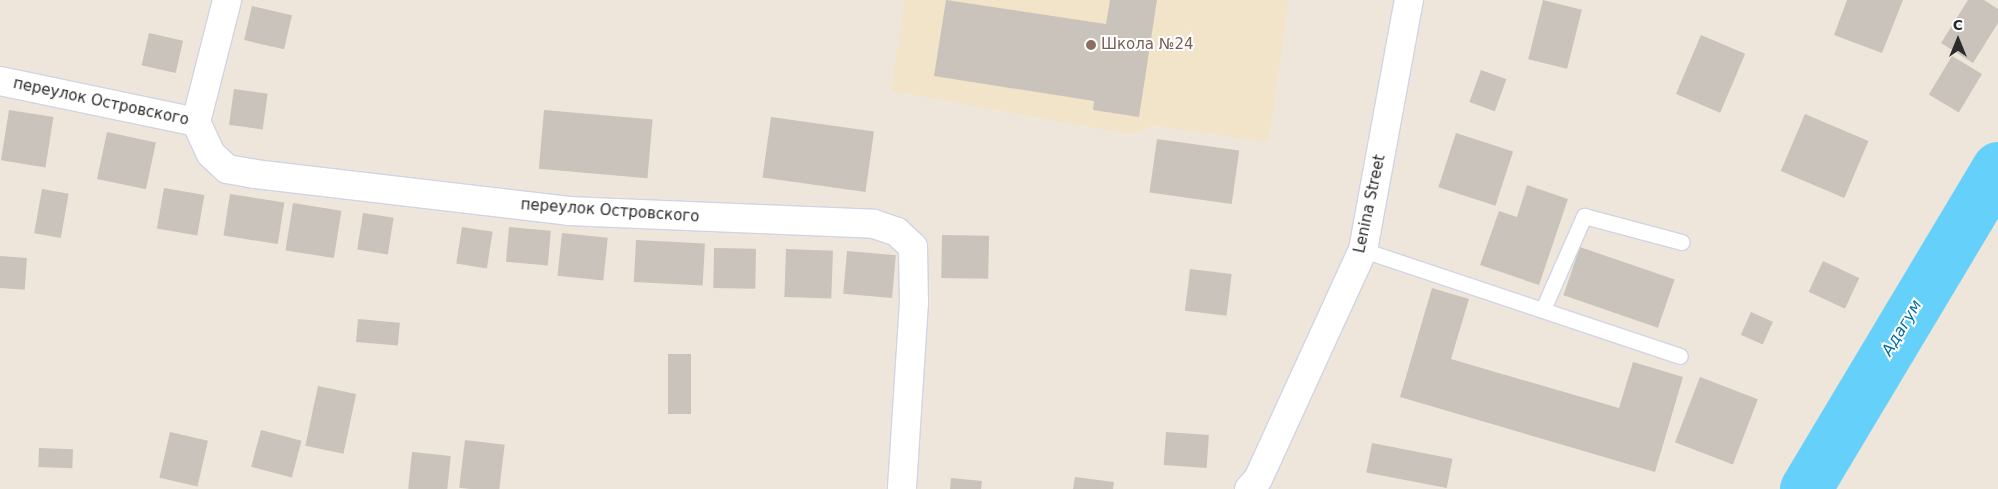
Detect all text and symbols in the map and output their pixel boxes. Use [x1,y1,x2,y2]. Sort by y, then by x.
north arrow [1933,15,1983,65]
text: С [1953,17,1963,33]
place label: Школа №24 [1101,36,1194,54]
marker: Школа №24 [1085,39,1097,51]
street label: переулок Островского [12,75,190,129]
street label: Lenina Street [1351,153,1389,255]
street label: переулок Островского [520,196,700,226]
water label: Адагум [1878,297,1926,359]

